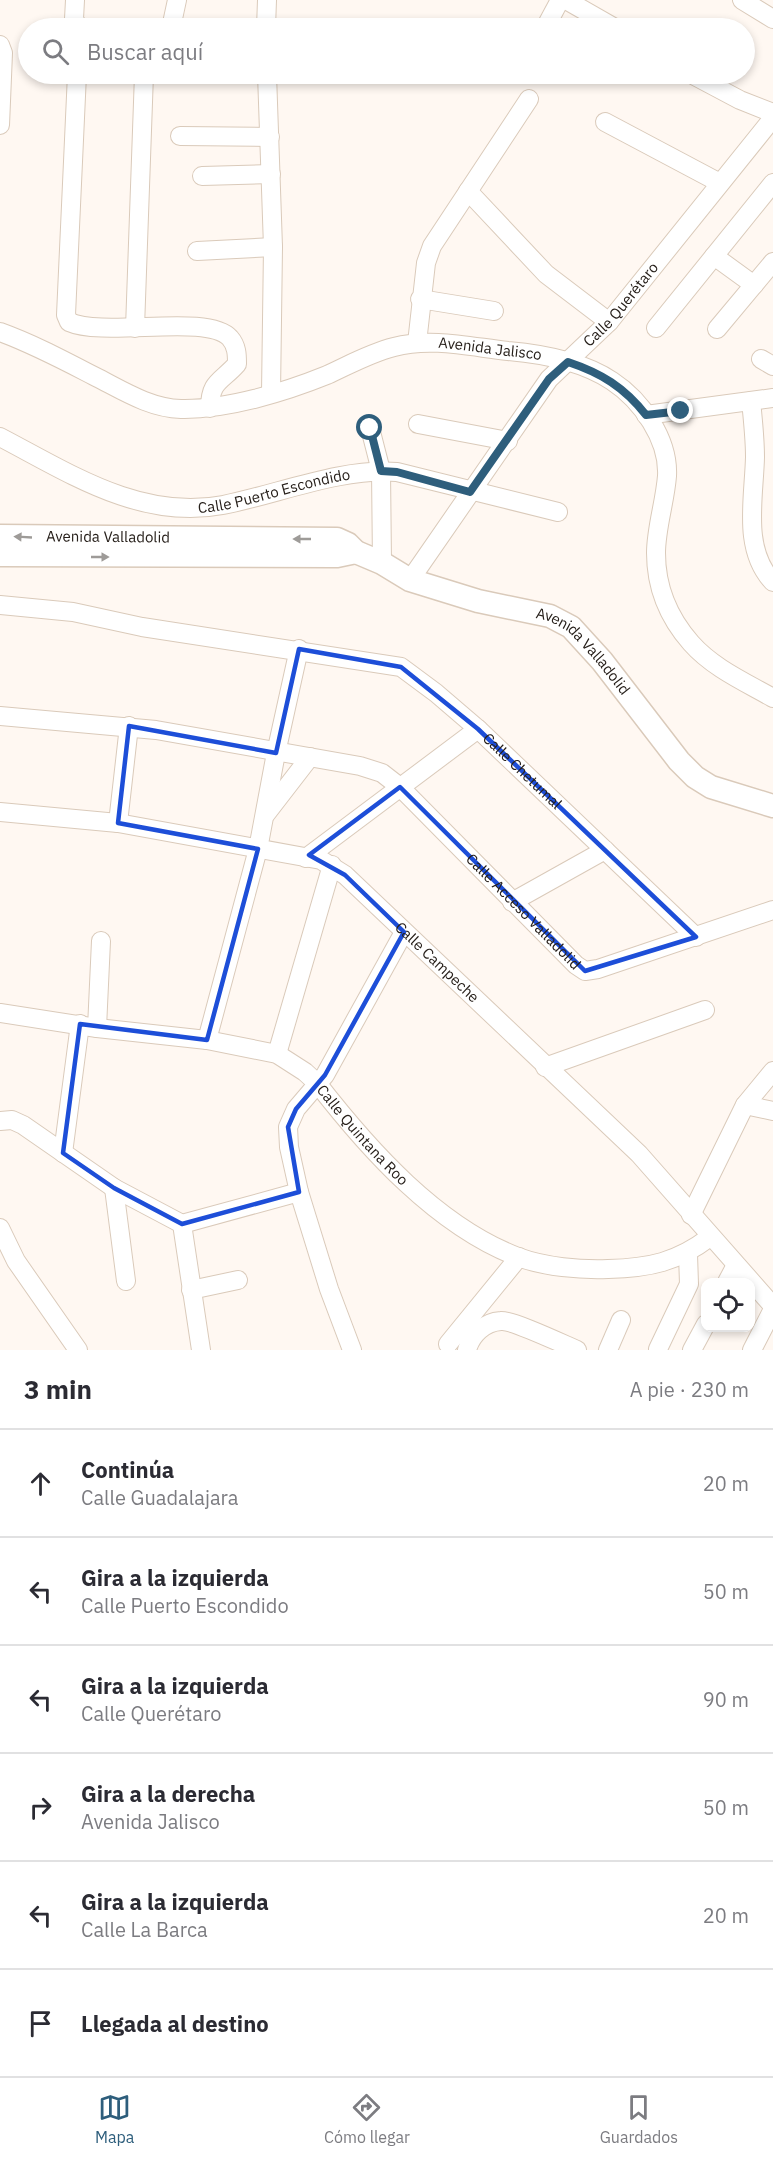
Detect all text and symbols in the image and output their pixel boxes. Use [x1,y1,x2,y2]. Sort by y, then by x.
search box [18,18,755,84]
icon: search [39,35,72,68]
text: Buscar aquí [87,37,203,66]
street label: Calle Querétaro [579,258,662,350]
street label: Avenida Jalisco [438,333,543,364]
route end [667,397,693,423]
route start [356,414,382,440]
street label: Calle Puerto Escondido [197,464,351,517]
street label: Avenida Valladolid [46,526,170,547]
one-way arrow [13,533,32,542]
one-way arrow [292,534,311,544]
one-way arrow [91,552,110,561]
street label: Avenida Valladolid [534,603,634,698]
street label: Calle Chetumal [479,729,566,813]
street label: Calle Acceso Valladolid [462,849,585,973]
street label: Calle Campeche [391,918,483,1006]
street label: Calle Quintana Roo [313,1081,412,1189]
map controls [701,1278,755,1332]
button: locate [701,1278,755,1332]
text: 3 min [24,1372,92,1406]
text: A pie · 230 m [630,1376,749,1403]
text: Continúa [81,1455,174,1484]
icon: ahead [24,1467,57,1500]
text: 20 m [703,1470,749,1497]
text: Calle Guadalajara [81,1484,239,1511]
text: Gira a la izquierda [81,1563,269,1592]
icon: left [24,1575,57,1608]
text: 50 m [703,1578,749,1605]
text: Calle Puerto Escondido [81,1592,289,1619]
text: Gira a la izquierda [81,1671,269,1700]
icon: left [24,1683,57,1716]
text: 90 m [703,1686,749,1713]
text: Calle Querétaro [81,1700,221,1727]
text: Gira a la derecha [81,1779,255,1808]
icon: right [24,1791,57,1824]
text: 50 m [703,1794,749,1821]
text: Avenida Jalisco [81,1808,220,1835]
text: Gira a la izquierda [81,1887,269,1916]
icon: left [24,1899,57,1932]
text: 20 m [703,1902,749,1929]
text: Calle La Barca [81,1916,208,1943]
icon: arrive [24,2007,57,2040]
text: Llegada al destino [81,2009,269,2038]
tab: Mapa [95,2091,134,2147]
tab: Cómo llegar [324,2091,410,2147]
tab: Guardados [600,2091,678,2147]

